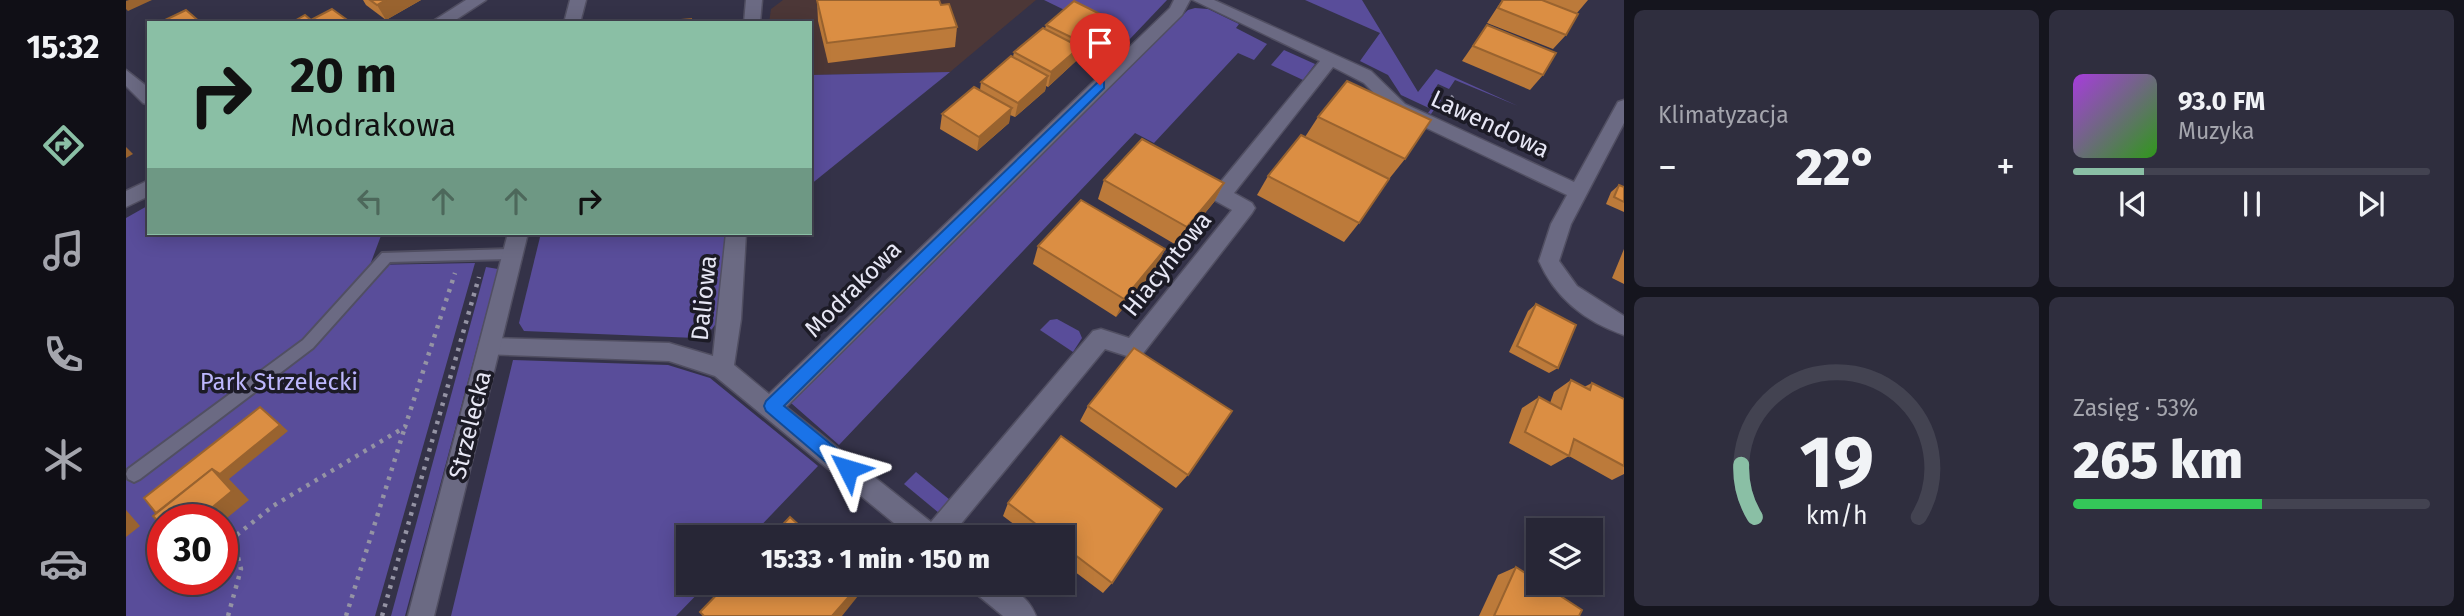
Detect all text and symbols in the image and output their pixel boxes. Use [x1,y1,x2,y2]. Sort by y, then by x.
pin [1070,13,1130,85]
icon: arrive [1081,24,1119,62]
text: 15:32 [26,28,100,66]
text: 20 m [290,46,397,105]
icon: right [175,49,266,140]
street label: Lawendowa [1426,84,1554,164]
text: 93.0 FM [2178,86,2265,117]
text: Klimatyzacja [1658,101,1789,129]
text: Modrakowa [290,106,456,144]
text: Muzyka [2178,117,2255,145]
icon: directions [39,121,88,170]
text: 22° [1796,136,1877,199]
text: − [1658,144,1677,190]
text: + [1996,144,2015,190]
icon: left [351,182,389,220]
icon: ahead [424,182,462,220]
icon: ahead [497,182,535,220]
icon: right [570,182,608,220]
icon: previous [2114,185,2152,223]
icon: pause [2233,185,2271,223]
icon: next [2352,185,2390,223]
street label: Hiacyntowa [1117,206,1217,322]
icon: music [39,226,88,275]
street label: Modrakowa [799,235,907,343]
street label: Daliowa [686,254,722,342]
icon: phone [39,330,88,379]
park label: Park Strzelecki [200,368,358,396]
street label: Strzelecka [443,368,497,482]
text: Zasięg · 53% [2073,394,2198,422]
text: 19 [1799,420,1874,507]
text: 265 km [2073,429,2243,492]
position arrow [811,432,885,506]
icon: climate [39,435,88,484]
text: km/h [1806,501,1867,531]
speed limit sign: 30 [147,504,238,595]
map controls [1526,518,1603,595]
button: layers [1526,518,1603,595]
icon: car [39,539,88,588]
text: 15:33 · 1 min · 150 m [761,544,990,575]

